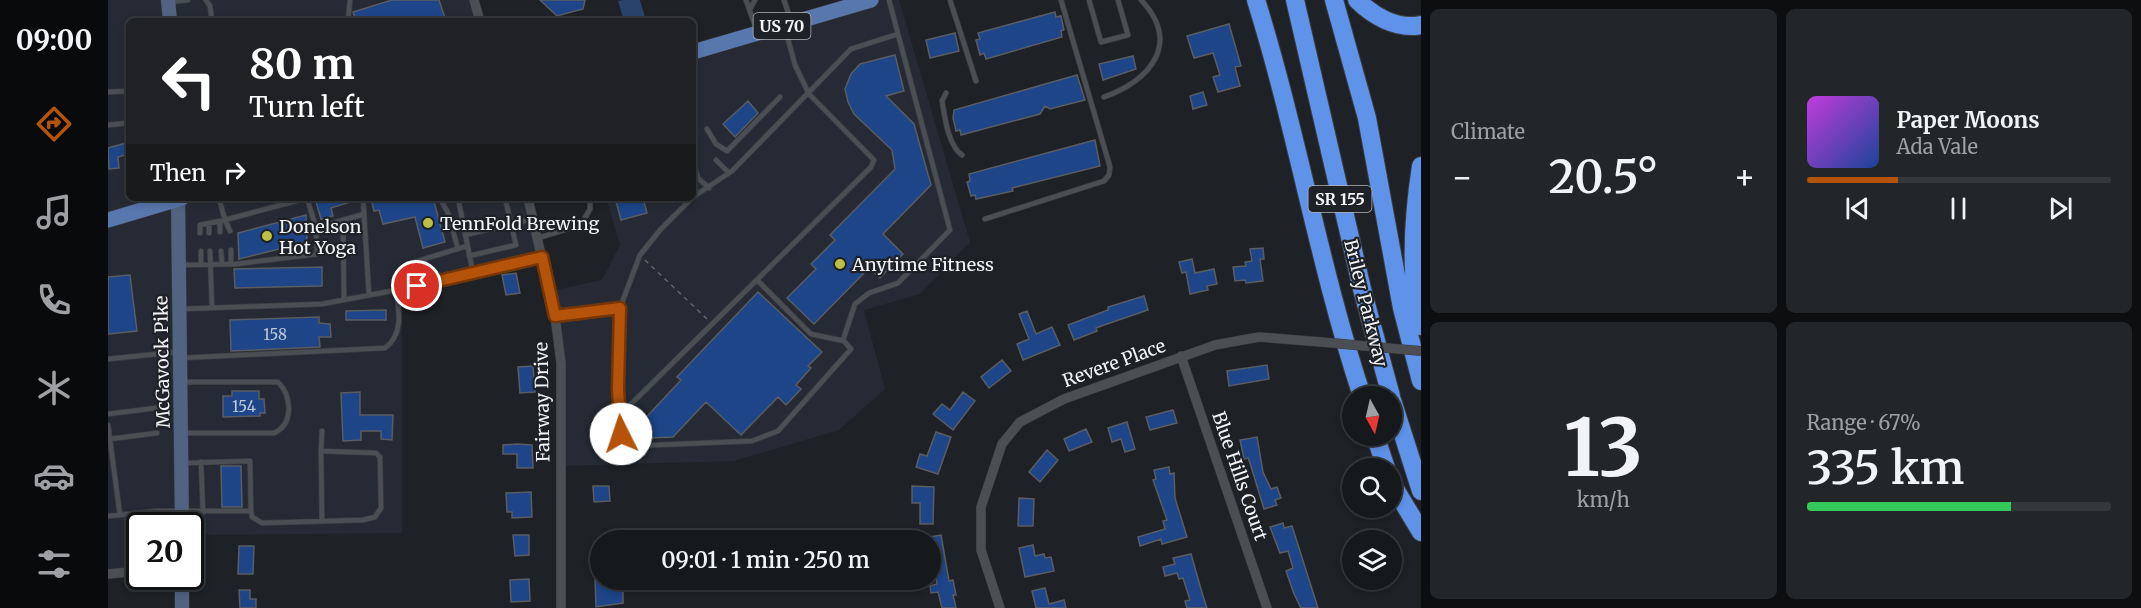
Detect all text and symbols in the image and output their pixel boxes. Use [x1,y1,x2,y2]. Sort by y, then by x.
road number: US 70 [754,13,810,39]
text: 09:00 [16,23,92,57]
text: 80 m [249,38,355,90]
icon: left [150,42,228,120]
text: Turn left [249,90,364,124]
icon: directions [33,103,75,145]
text: Paper Moons [1897,106,2040,134]
text: Climate [1451,119,1525,144]
text: Ada Vale [1897,134,1978,159]
text: 20.5° [1548,149,1658,205]
icon: right [218,156,251,189]
text: − [1451,157,1473,198]
text: + [1733,157,1756,198]
text: Then [150,159,206,187]
road number: SR 155 [1308,186,1372,212]
icon: music [33,191,75,233]
icon: previous [1841,192,1874,225]
icon: pause [1942,192,1975,225]
icon: next [2044,192,2077,225]
place label: TennFold Brewing [440,212,599,235]
place label: Donelson Hot Yoga [279,215,362,259]
marker: TennFold Brewing [421,216,435,230]
marker: Donelson Hot Yoga [260,229,274,243]
street label: Briley Parkway [1339,237,1393,370]
place label: Anytime Fitness [851,253,994,276]
marker: Anytime Fitness [833,257,847,271]
pin [391,260,442,311]
icon: arrive [400,269,433,302]
icon: phone [33,279,75,321]
street label: McGavock Pike [149,296,175,428]
house number: 158 [263,325,287,344]
street label: Revere Place [1059,334,1169,392]
street label: Fairway Drive [529,342,555,462]
icon: climate [33,367,75,409]
north arrow [1342,386,1402,446]
map controls [1342,386,1402,590]
house number: 154 [232,397,256,416]
text: 13 [1564,399,1643,497]
position arrow [589,402,653,466]
street label: Blue Hills Court [1207,408,1273,544]
text: Range · 67% [1807,410,1921,435]
text: 335 km [1807,440,1964,496]
icon: car [33,455,75,497]
button: search [1342,458,1402,518]
text: km/h [1577,487,1630,512]
speed limit sign: 20 [126,512,204,590]
button: layers [1342,530,1402,590]
icon: filters [33,543,75,585]
text: 09:01 · 1 min · 250 m [661,546,870,574]

